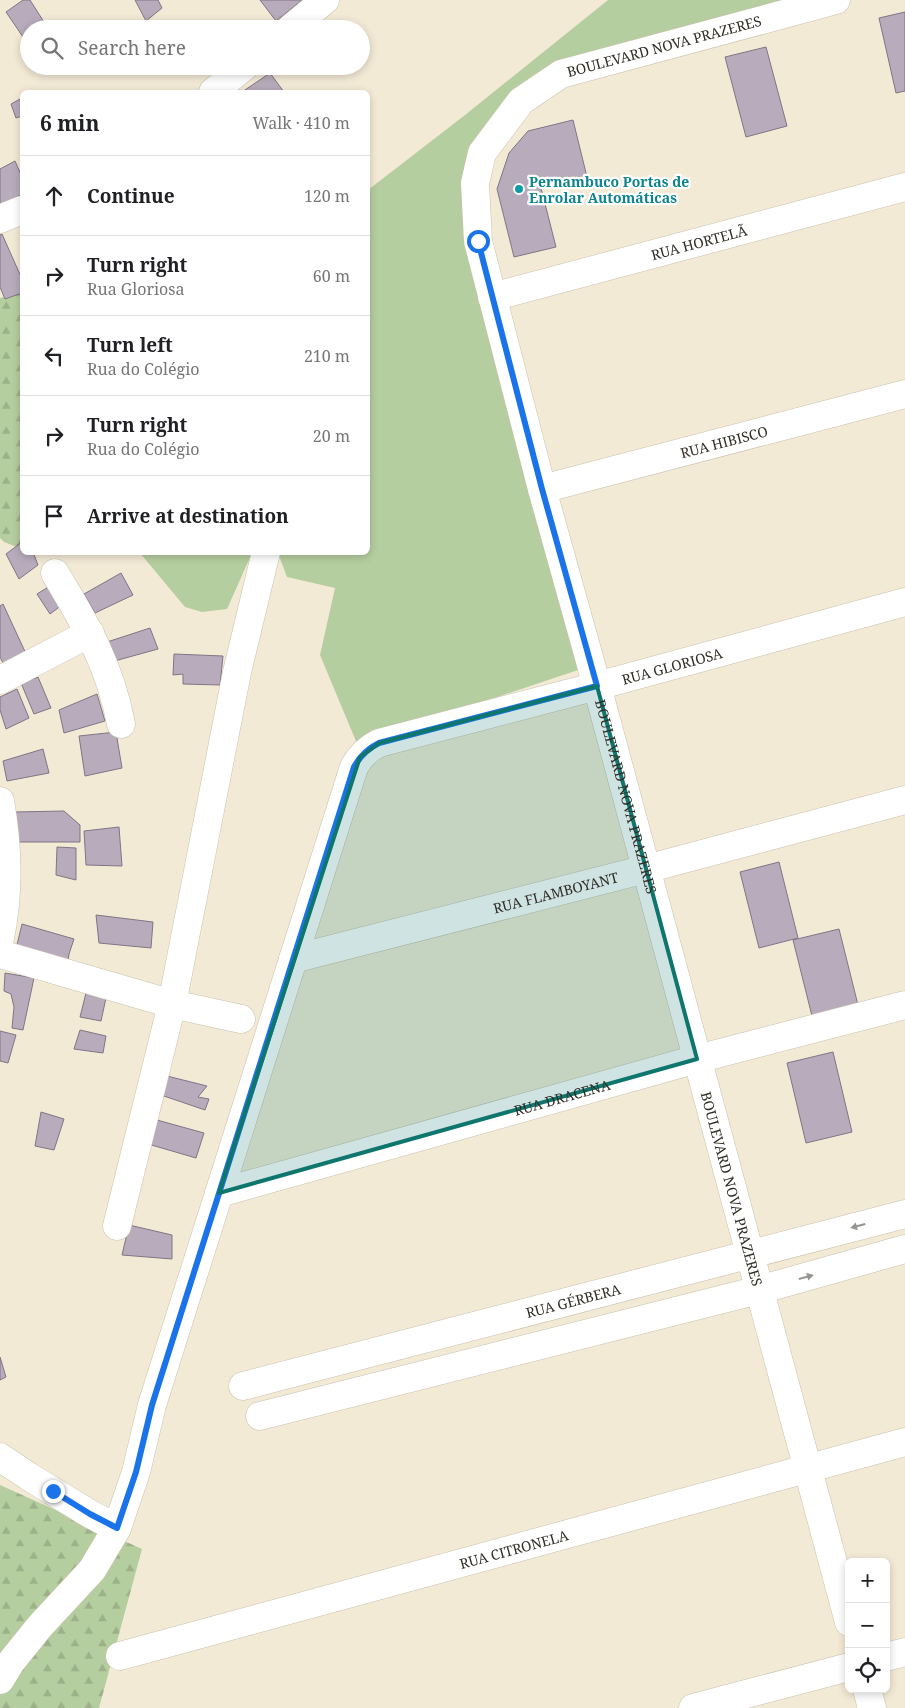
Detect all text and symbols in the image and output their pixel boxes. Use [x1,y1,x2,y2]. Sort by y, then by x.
street label: BOULEVARD NOVA PRAZERES [565,11,763,81]
search box [20,20,370,75]
icon: search [38,34,66,62]
text: Search here [78,35,186,61]
text: 6 min [40,109,99,137]
text: Walk · 410 m [253,112,350,134]
place label: Pernambuco Portas de Enrolar Automáticas [529,172,689,207]
icon: ahead [40,182,68,210]
text: Continue [87,183,175,209]
marker: Pernambuco Portas de Enrolar Automáticas [513,183,525,195]
text: 120 m [304,185,350,207]
street label: RUA HORTELÃ [649,220,749,264]
route start [467,230,490,253]
text: Turn right [87,252,187,278]
icon: right [40,262,68,290]
text: 60 m [313,265,350,287]
text: Rua Gloriosa [87,278,185,300]
text: Turn left [87,332,173,358]
icon: left [40,342,68,370]
text: 210 m [304,345,350,367]
text: Rua do Colégio [87,358,200,380]
text: Turn right [87,412,187,438]
street label: RUA HIBISCO [678,421,770,462]
icon: right [40,422,68,450]
text: 20 m [313,425,350,447]
text: Rua do Colégio [87,438,200,460]
icon: arrive [40,502,68,530]
text: Arrive at destination [87,503,289,529]
street label: RUA GLORIOSA [619,643,724,688]
street label: BOULEVARD NOVA PRAZERES [591,697,662,896]
street label: RUA FLAMBOYANT [491,867,621,917]
street label: RUA DRACENA [511,1074,612,1119]
street label: BOULEVARD NOVA PRAZERES [697,1089,768,1288]
one-way arrow [850,1223,865,1231]
one-way arrow [799,1272,814,1280]
street label: RUA GÉRBERA [524,1279,623,1322]
route end [42,1480,65,1503]
street label: RUA CITRONELA [457,1525,570,1573]
map controls [845,1558,890,1693]
button: + [845,1558,890,1603]
button: − [845,1603,890,1648]
button: locate [845,1648,890,1693]

